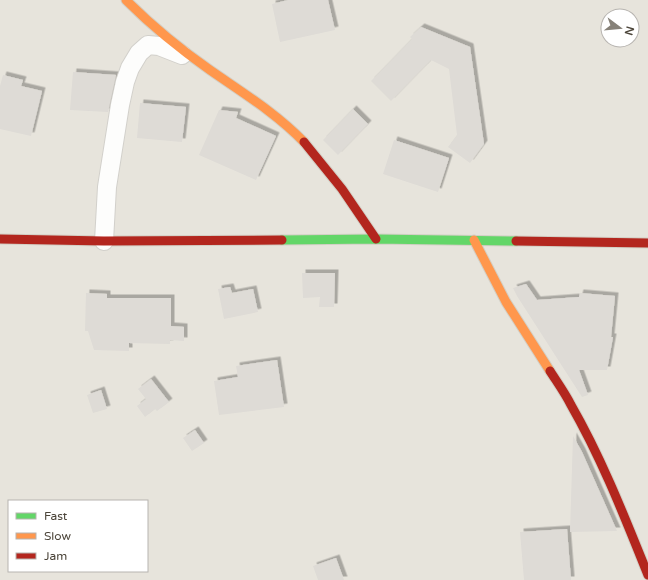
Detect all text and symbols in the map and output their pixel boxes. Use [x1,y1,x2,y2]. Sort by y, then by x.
north arrow [600,8,640,48]
text: N [622,25,637,37]
legend [8,500,148,572]
text: Fast [44,509,68,523]
text: Slow [44,529,71,543]
text: Jam [44,549,67,563]

